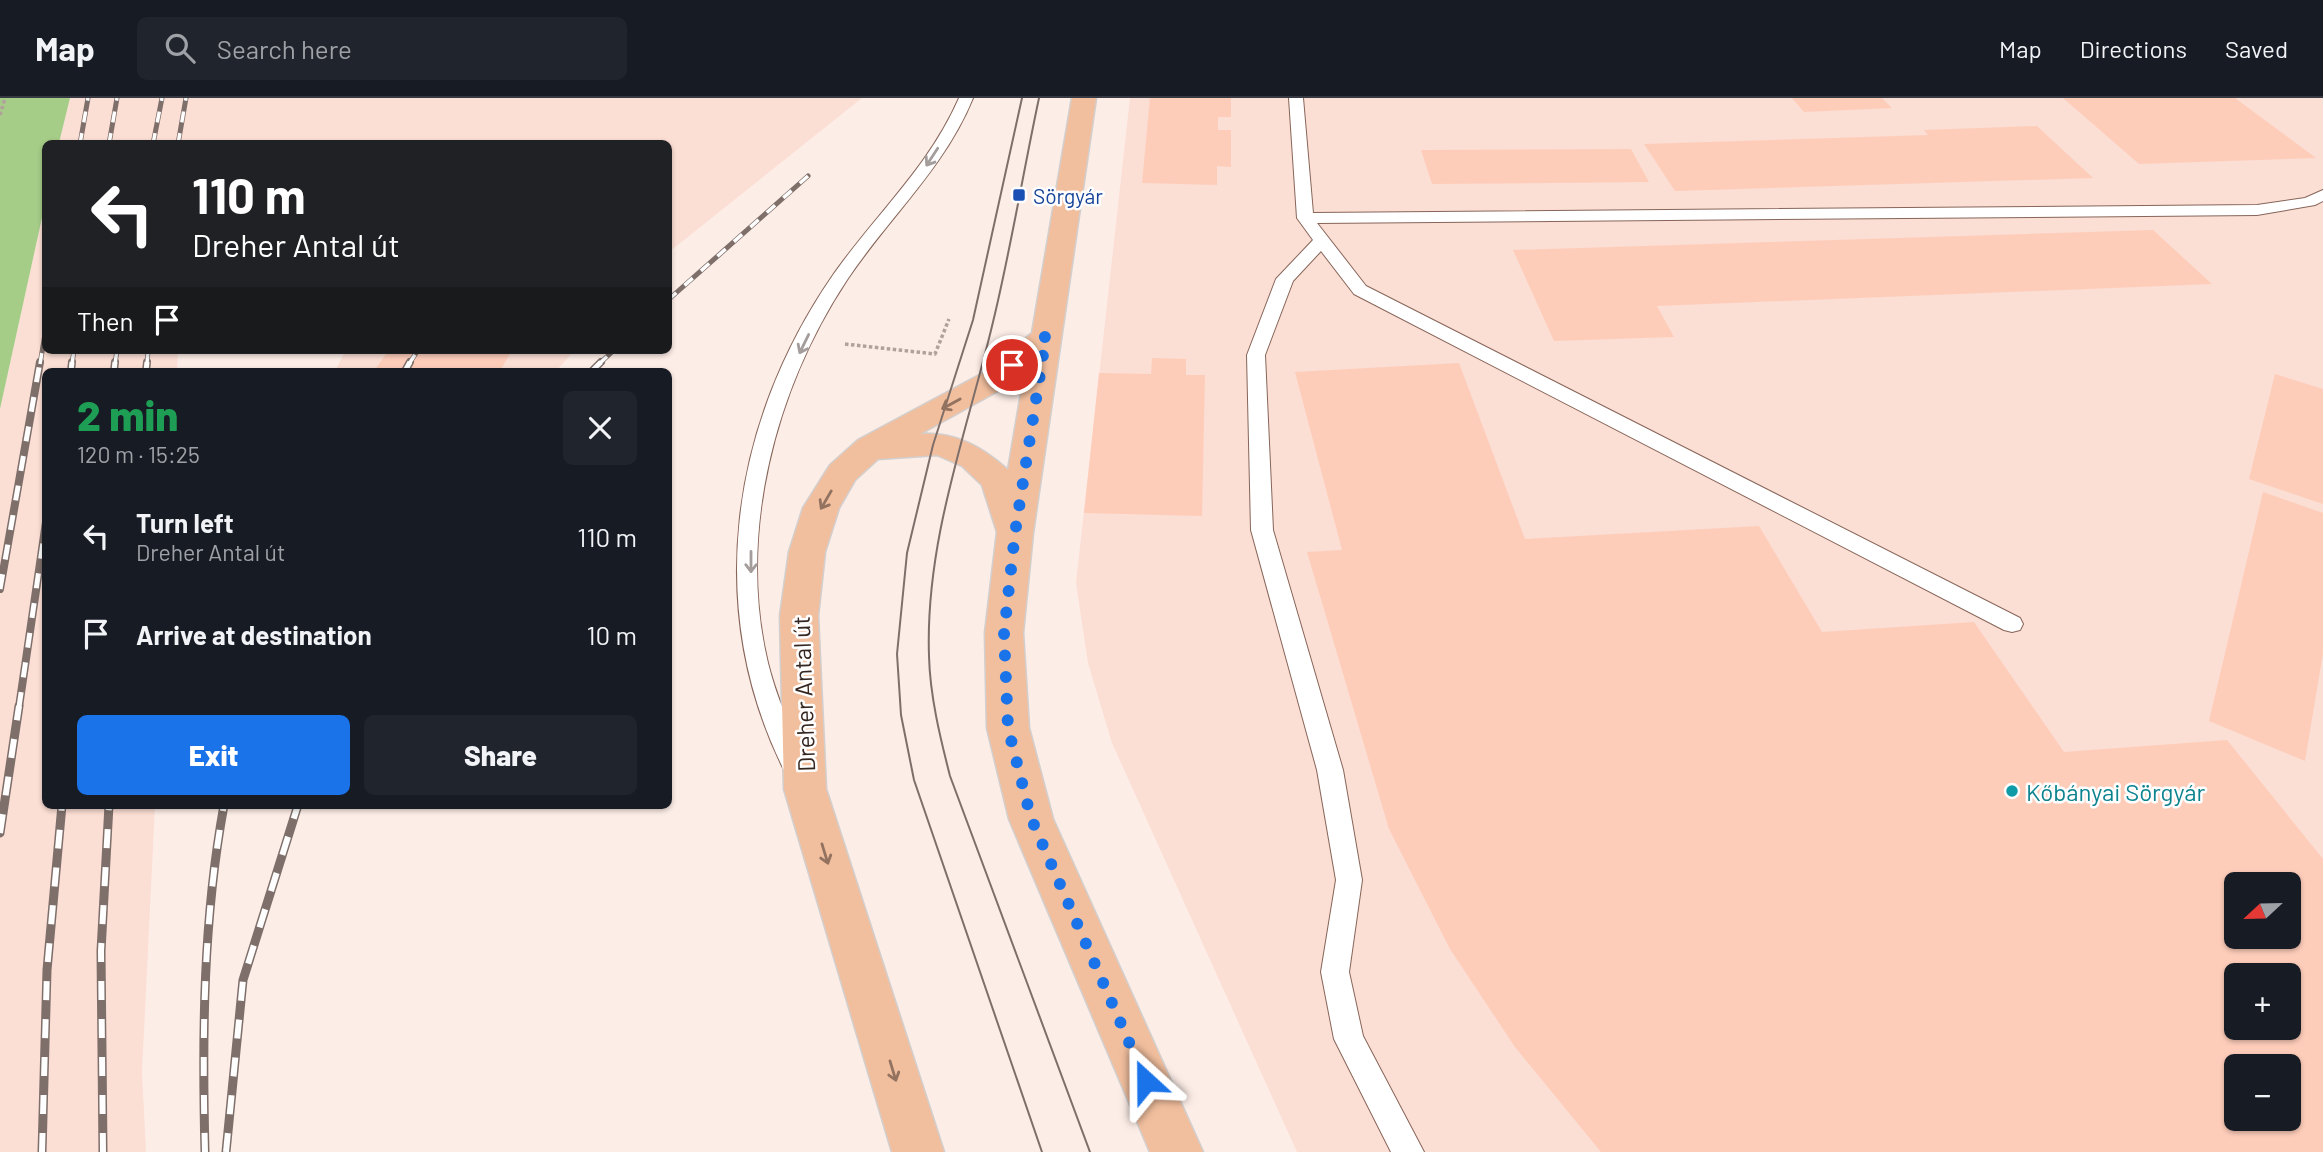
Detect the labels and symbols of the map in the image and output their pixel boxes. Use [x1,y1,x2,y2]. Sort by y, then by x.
one-way arrow [925,147,940,166]
place label: Sörgyár [1033,183,1103,208]
marker: Sörgyár [1011,187,1027,203]
one-way arrow [797,333,810,354]
pin [982,335,1042,395]
one-way arrow [941,397,961,411]
one-way arrow [819,489,833,509]
one-way arrow [744,551,758,574]
street label: Dreher Antal út [786,616,820,772]
place label: Kőbányai Sörgyár [2026,777,2205,806]
marker: Kőbányai Sörgyár [2004,783,2020,799]
one-way arrow [820,843,833,865]
north arrow [2224,872,2301,948]
position arrow [1109,1044,1183,1118]
one-way arrow [887,1060,900,1082]

